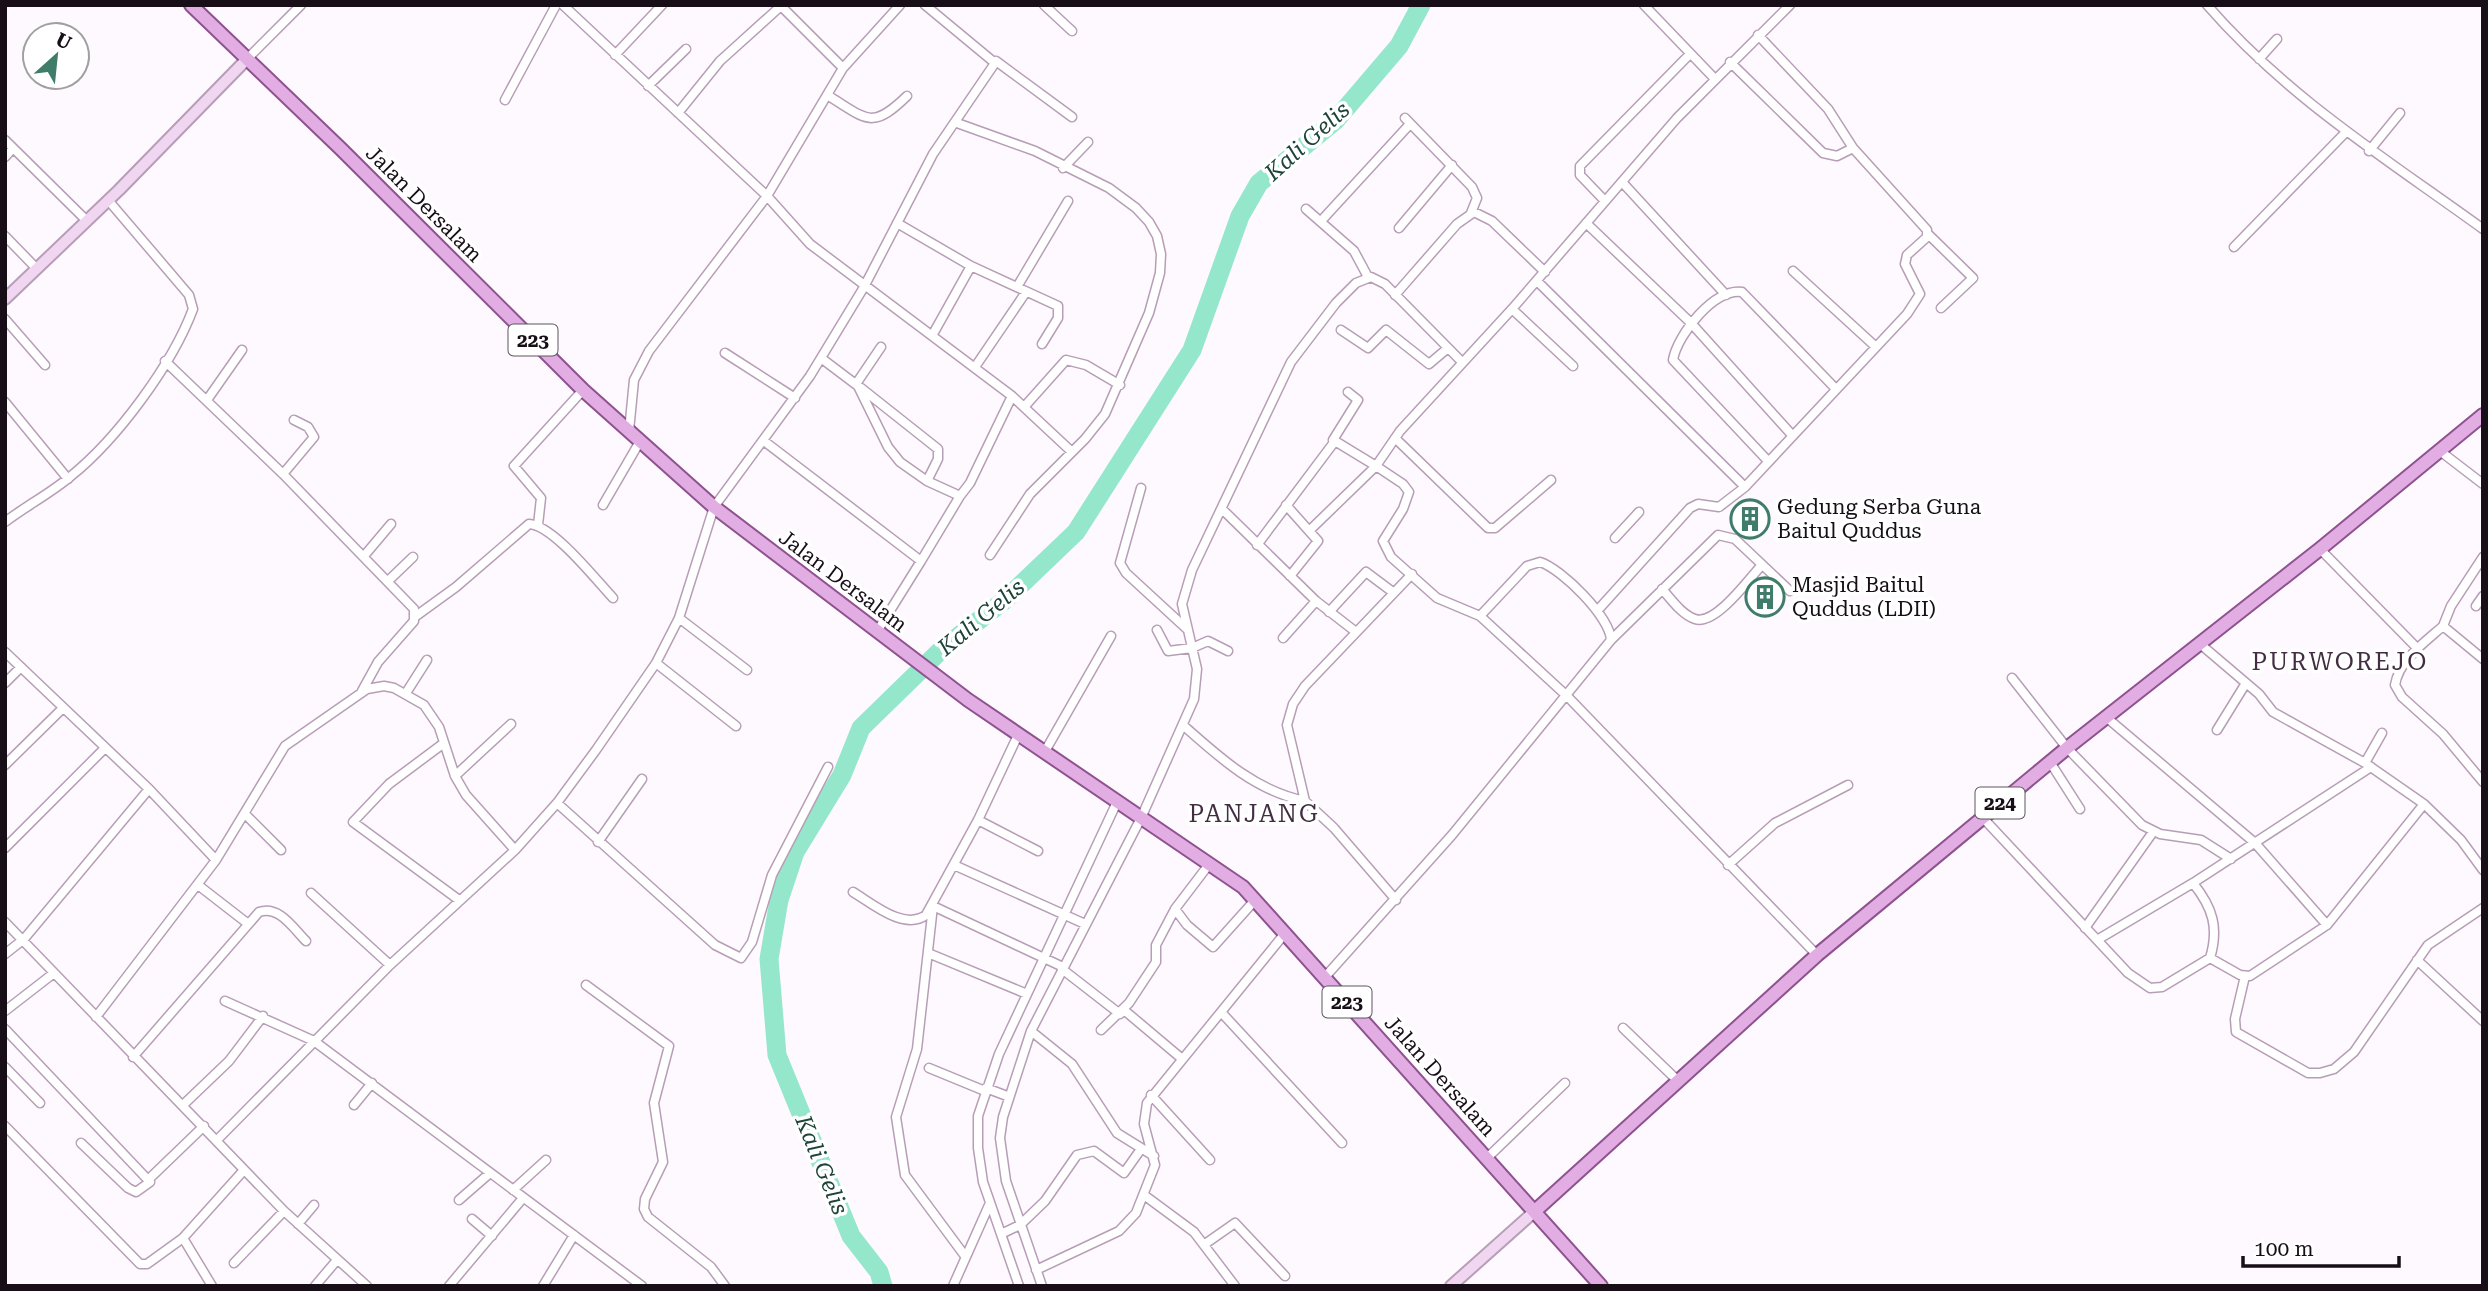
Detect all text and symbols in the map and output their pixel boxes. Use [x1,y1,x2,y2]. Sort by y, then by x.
north arrow [21,21,91,91]
text: U [52,28,76,55]
water label: Kali Gelis [1259,96,1355,187]
street label: Jalan Dersalam [361,141,487,267]
road number: 223 [508,324,558,356]
place label: Gedung Serba Guna Baitul Quddus [1777,495,1982,543]
building icon: Gedung Serba Guna Baitul Quddus [1729,498,1771,540]
street label: Jalan Dersalam [774,525,912,637]
water label: Kali Gelis [932,573,1030,662]
place label: Masjid Baitul Quddus (LDII) [1792,573,1936,621]
building icon: Masjid Baitul Quddus (LDII) [1744,576,1786,618]
district label: PURWOREJO [2252,648,2428,676]
road number: 224 [1976,788,2024,818]
district label: PANJANG [1188,800,1320,828]
road number: 223 [1322,986,1372,1018]
street label: Jalan Dersalam [1379,1011,1501,1141]
water label: Kali Gelis [789,1111,854,1219]
scale bar [2243,1224,2399,1268]
text: 100 m [2254,1237,2314,1261]

